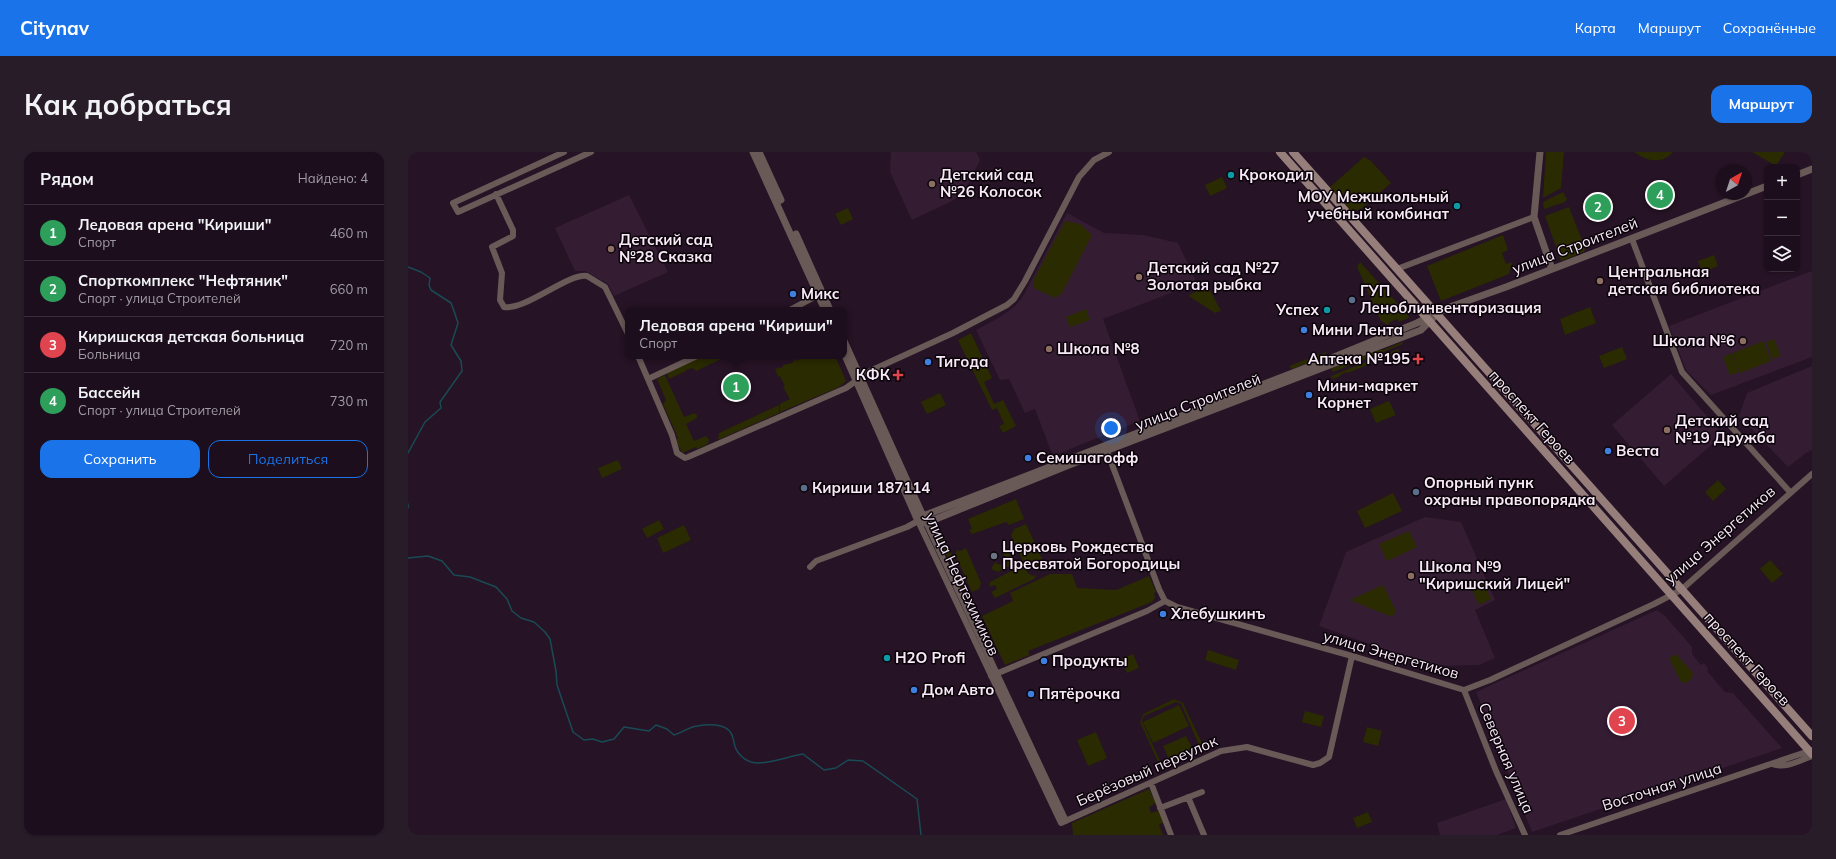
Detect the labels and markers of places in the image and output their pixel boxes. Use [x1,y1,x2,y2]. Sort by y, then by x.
place label: Детский сад №26 Колосок [940,165,1042,201]
place label: Крокодил [1239,165,1313,184]
marker: Крокодил [1226,170,1236,180]
marker: Детский сад №26 Колосок [927,179,937,189]
pin: 4 [1647,180,1673,210]
place label: МОУ Межшкольный учебный комбинат [1298,187,1450,223]
pin: 2 [1585,192,1611,222]
marker: МОУ Межшкольный учебный комбинат [1452,201,1462,211]
place label: Детский сад №28 Сказка [619,230,713,266]
marker: Детский сад №28 Сказка [606,244,616,254]
place label: Детский сад №27 Золотая рыбка [1147,258,1279,294]
place label: Центральная детская библиотека [1608,262,1760,298]
marker: Детский сад №27 Золотая рыбка [1134,272,1144,282]
marker: Центральная детская библиотека [1595,276,1605,286]
place label: ГУП Леноблинвентаризация [1360,281,1542,317]
place label: Микс [801,284,840,303]
marker: Микс [788,289,798,299]
marker: ГУП Леноблинвентаризация [1347,295,1357,305]
place label: Успех [1275,300,1320,319]
marker: Успех [1322,305,1332,315]
place label: Мини Лента [1312,320,1403,339]
marker: Мини Лента [1299,325,1309,335]
place label: Школа №6 [1653,331,1735,350]
marker: Школа №6 [1738,336,1748,346]
place label: Школа №8 [1057,339,1139,358]
marker: Школа №8 [1044,344,1054,354]
place label: Аптека №195 [1308,349,1410,368]
place label: Тигода [936,352,988,371]
marker: Аптека №195 [1413,354,1423,364]
marker: Тигода [923,357,933,367]
place label: КФК [856,365,891,384]
marker: КФК [893,370,903,380]
pin: 1 [723,372,749,402]
place label: Мини-маркет Корнет [1317,376,1419,412]
marker: Мини-маркет Корнет [1304,390,1314,400]
place label: Детский сад №19 Дружба [1675,411,1775,447]
marker: Детский сад №19 Дружба [1662,425,1672,435]
place label: Веста [1616,441,1659,460]
marker: Веста [1603,446,1613,456]
place label: Семишагофф [1036,448,1138,467]
marker: Семишагофф [1023,453,1033,463]
place label: Опорный пунк охраны правопорядка [1424,473,1596,509]
place label: Кириши 187114 [812,478,930,497]
marker: Кириши 187114 [799,483,809,493]
marker: Опорный пунк охраны правопорядка [1411,487,1421,497]
place label: Церковь Рождества Пресвятой Богородицы [1002,537,1180,573]
marker: Церковь Рождества Пресвятой Богородицы [989,551,999,561]
place label: Школа №9 "Киришский Лицей" [1419,557,1570,593]
marker: Школа №9 "Киришский Лицей" [1406,571,1416,581]
place label: Хлебушкинъ [1170,604,1266,623]
marker: Хлебушкинъ [1158,609,1168,619]
place label: H2O Profi [895,648,965,667]
place label: Продукты [1052,651,1128,670]
marker: H2O Profi [882,653,892,663]
marker: Продукты [1039,656,1049,666]
place label: Дом Авто [922,680,994,699]
place label: Пятёрочка [1039,684,1120,703]
marker: Дом Авто [909,685,919,695]
marker: Пятёрочка [1026,689,1036,699]
pin: 3 [1609,706,1635,736]

